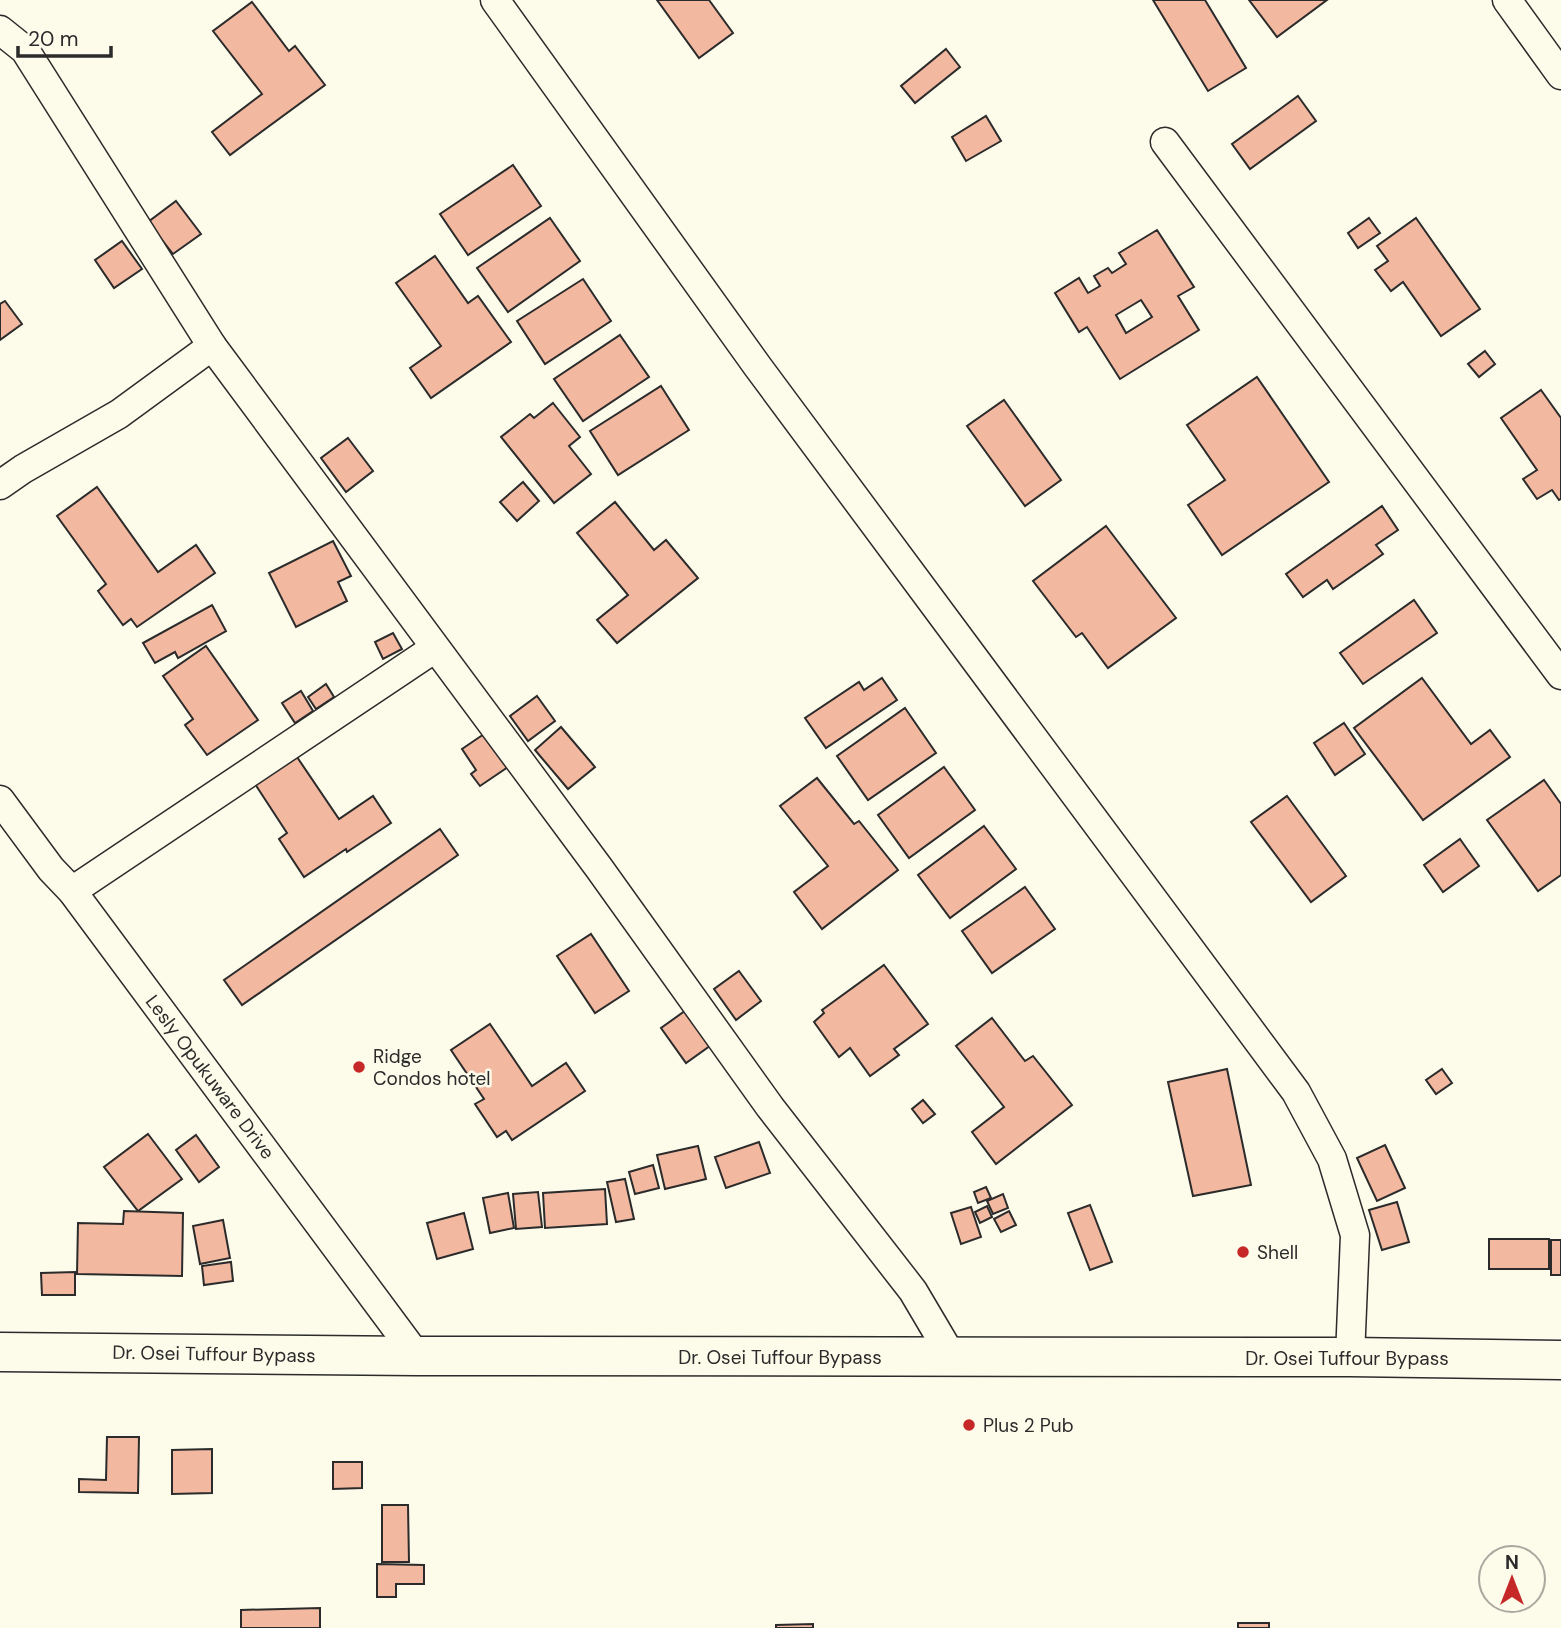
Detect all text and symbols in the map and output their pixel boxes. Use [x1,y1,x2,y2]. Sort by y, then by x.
scale bar [18,14,110,58]
text: 20 m [28,25,79,53]
street label: Lesly Opukuware Drive [140,990,280,1164]
place label: Ridge Condos hotel [373,1044,491,1091]
marker: Ridge Condos hotel [351,1059,367,1075]
place label: Shell [1257,1240,1298,1265]
marker: Shell [1235,1244,1251,1260]
street label: Dr. Osei Tuffour Bypass [112,1340,316,1368]
street label: Dr. Osei Tuffour Bypass [678,1345,882,1370]
street label: Dr. Osei Tuffour Bypass [1245,1346,1449,1371]
place label: Plus 2 Pub [983,1413,1074,1438]
marker: Plus 2 Pub [961,1417,977,1433]
north arrow [1477,1544,1547,1614]
text: N [1505,1550,1519,1575]

